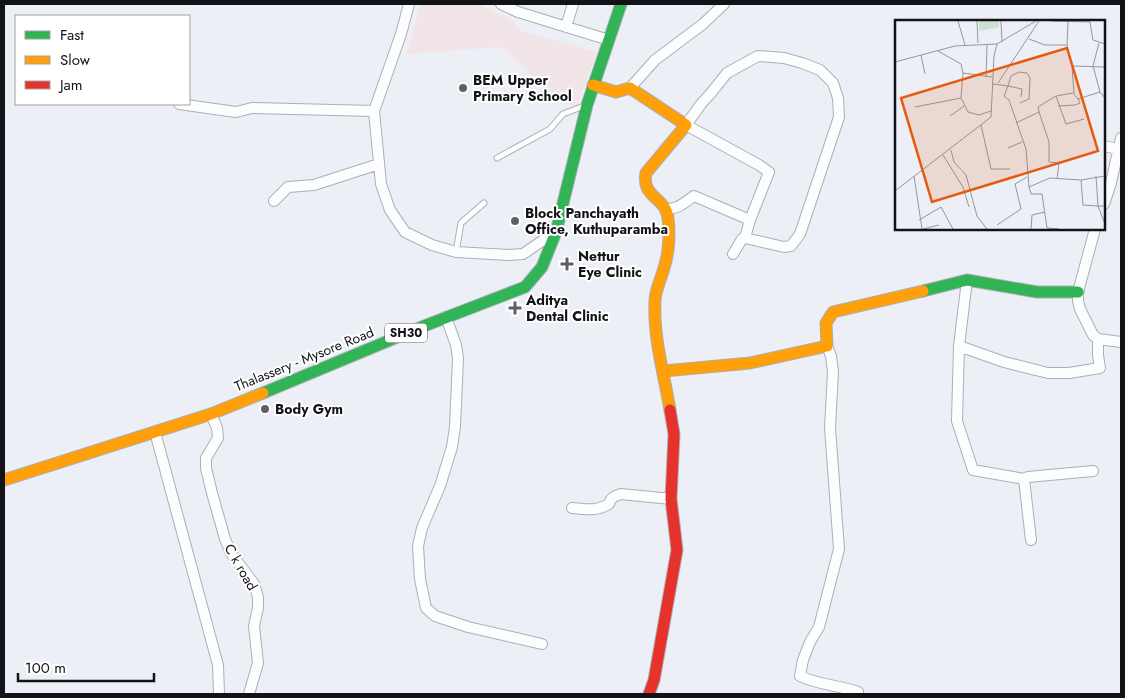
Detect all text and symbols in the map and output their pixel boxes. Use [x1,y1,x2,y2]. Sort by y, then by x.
legend [15,15,190,105]
inset map [895,20,1105,230]
text: Fast [60,24,84,46]
text: Slow [60,49,91,71]
place label: BEM Upper Primary School [473,70,572,106]
text: Jam [58,74,83,96]
marker: BEM Upper Primary School [457,82,469,94]
place label: Block Panchayath Office, Kuthuparamba [525,203,668,239]
marker: Block Panchayath Office, Kuthuparamba [509,215,521,227]
place label: Nettur Eye Clinic [578,246,642,282]
marker: Nettur Eye Clinic [560,257,574,271]
place label: Aditya Dental Clinic [525,290,609,326]
marker: Aditya Dental Clinic [508,301,522,315]
street label: Thalassery - Mysore Road [231,322,377,396]
road number: SH30 [385,323,427,342]
place label: Body Gym [275,399,343,419]
marker: Body Gym [259,403,271,415]
street label: C k road [220,540,262,594]
scale bar [18,650,154,682]
text: 100 m [25,657,66,679]

